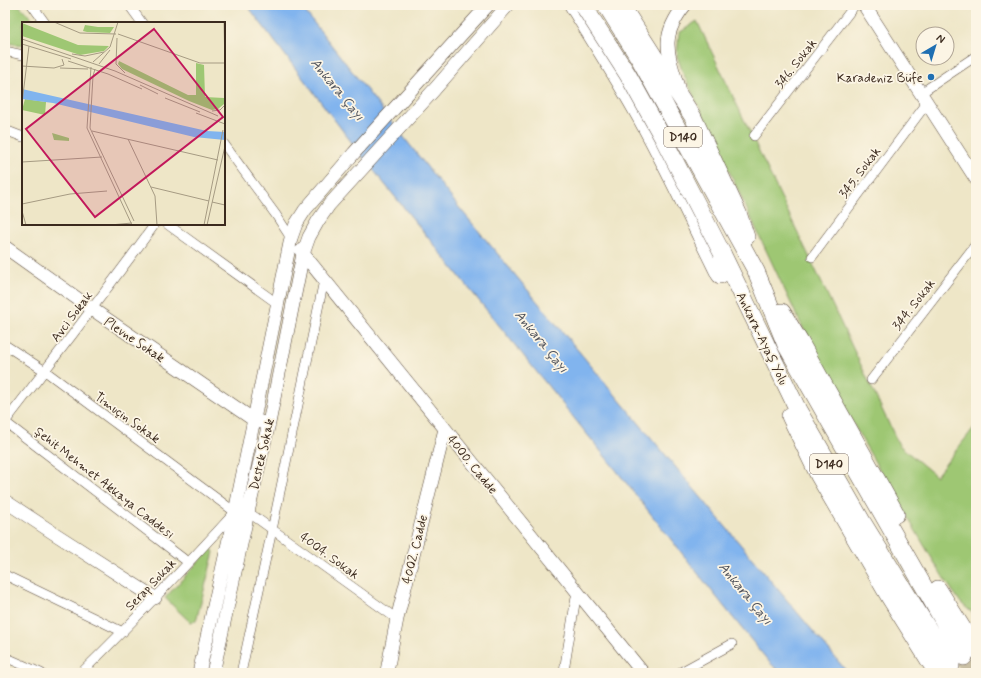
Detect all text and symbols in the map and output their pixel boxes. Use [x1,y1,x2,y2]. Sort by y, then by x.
inset map [22,22,225,225]
north arrow [915,26,955,66]
text: N [933,31,948,47]
street label: 346. Sokak [771,35,821,92]
water label: Ankara Çayı [306,55,368,125]
place label: Karadeniz Büfe [837,70,923,87]
marker: Karadeniz Büfe [926,72,936,82]
road number: D140 [664,127,702,147]
street label: 345. Sokak [835,143,885,202]
street label: 344. Sokak [889,275,940,334]
street label: Avci Sokak [47,287,97,346]
street label: Ankara-Ayaş Yolu [732,289,792,388]
water label: Ankara Çayı [510,307,572,377]
street label: Plevne Sokak [100,314,168,367]
street label: Timuçin Sokak [91,389,164,448]
street label: Destek Sokak [246,416,279,492]
street label: Şehit Mehmet Akkaya Caddesi [31,423,177,543]
street label: 4000. Cadde [443,432,501,498]
road number: D140 [810,454,848,474]
street label: 4002. Cadde [399,513,432,586]
street label: 4004. Sokak [296,529,363,584]
street label: Serap Sokak [122,555,181,615]
water label: Ankara Çayı [714,559,776,629]

